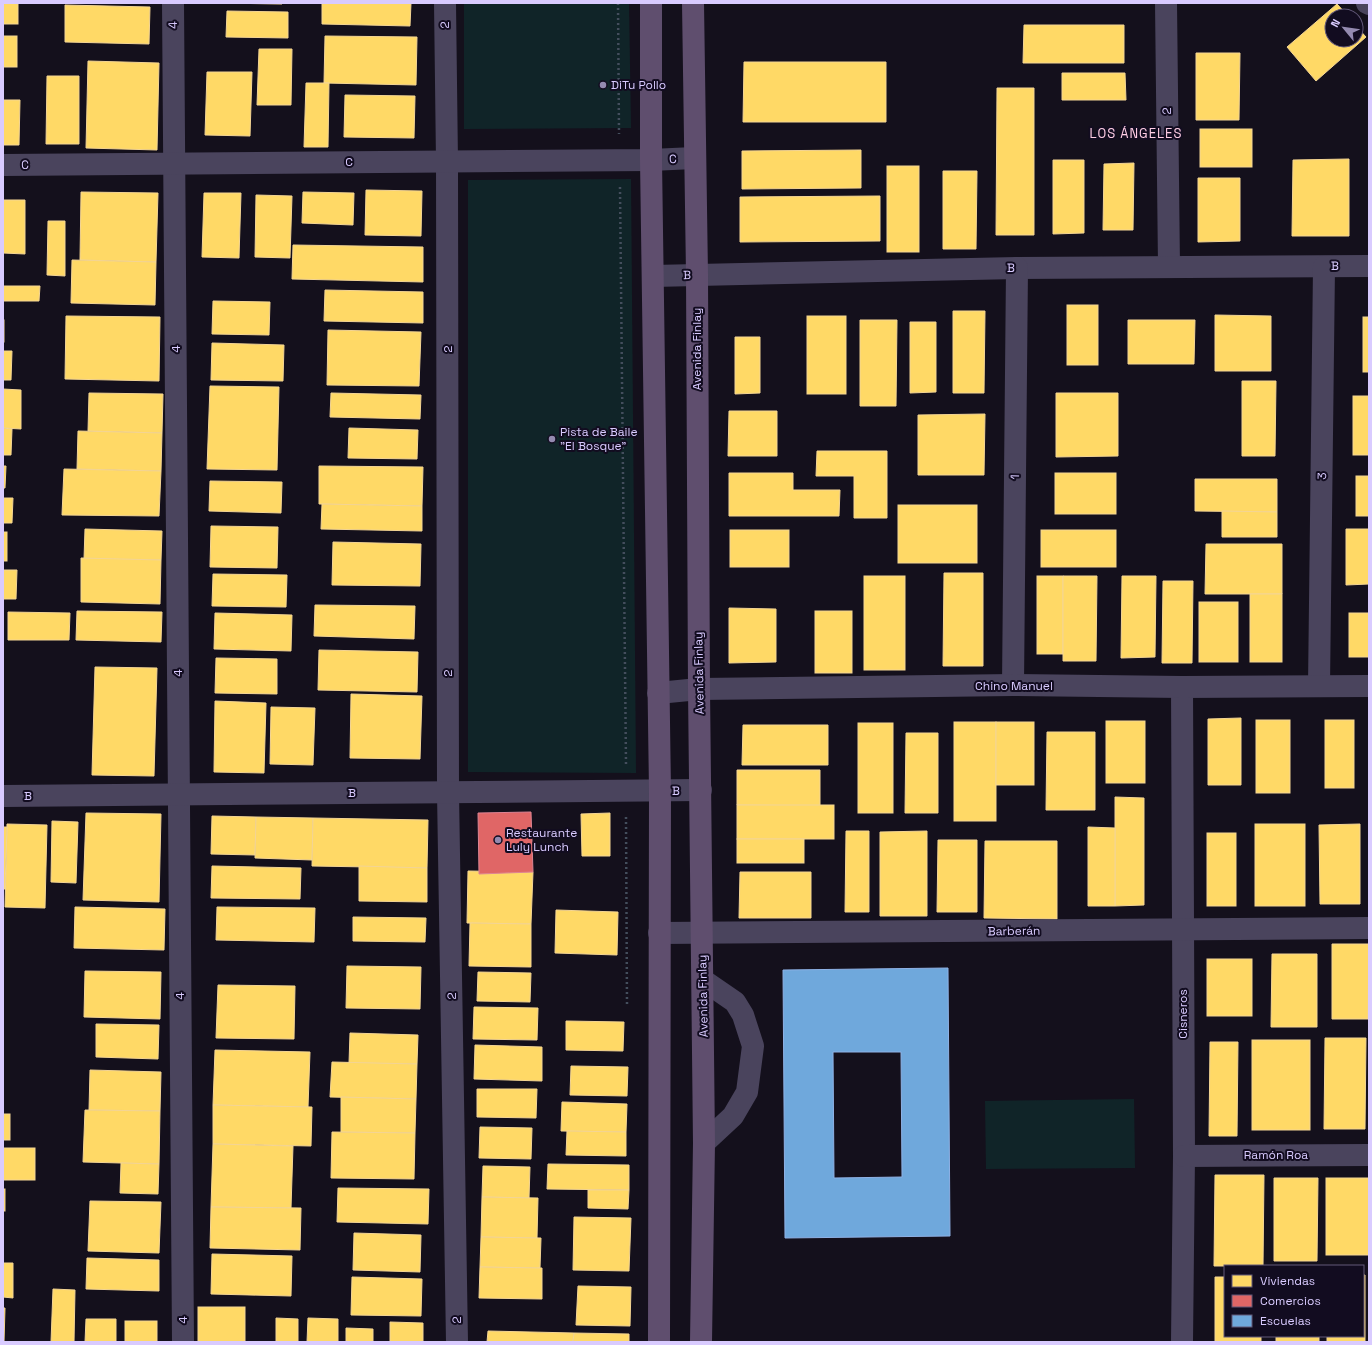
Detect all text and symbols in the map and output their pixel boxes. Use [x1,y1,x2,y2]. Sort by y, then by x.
north arrow [1324,8,1364,48]
text: N [1327,17,1343,30]
street label: 4 [165,21,181,29]
street label: 2 [437,21,453,29]
place label: DiTu Pollo [611,77,666,93]
marker: DiTu Pollo [598,80,608,90]
street label: 2 [1159,107,1175,115]
district label: LOS ÁNGELES [1090,125,1182,142]
street label: C [669,151,678,167]
street label: C [345,154,353,170]
street label: C [21,157,29,173]
street label: B [1331,258,1339,274]
street label: B [1007,260,1015,276]
street label: B [683,267,691,283]
street label: Avenida Finlay [689,308,705,390]
street label: 4 [168,345,184,353]
street label: 2 [440,345,456,353]
place label: Pista de Baile "El Bosque" [560,424,638,454]
marker: Pista de Baile "El Bosque" [547,434,557,444]
street label: 3 [1314,472,1330,480]
street label: 1 [1007,474,1023,480]
street label: Avenida Finlay [690,632,708,714]
street label: 4 [170,669,186,677]
street label: 2 [440,669,456,677]
street label: Chino Manuel [975,678,1053,694]
street label: B [672,783,680,799]
street label: B [348,785,356,801]
street label: B [24,788,32,804]
place label: Restaurante Luly Lunch [506,825,577,855]
marker: Restaurante Luly Lunch [493,835,503,845]
street label: Barberán [987,923,1041,939]
street label: Avenida Finlay [694,955,712,1037]
street label: Cisneros [1175,989,1191,1039]
street label: 4 [172,992,188,1000]
street label: 2 [444,992,460,1000]
street label: Ramón Roa [1244,1147,1308,1163]
legend [1224,1265,1364,1337]
text: Viviendas [1260,1273,1315,1289]
text: Comercios [1260,1293,1321,1309]
text: Escuelas [1260,1313,1311,1329]
street label: 4 [175,1316,191,1324]
street label: 2 [449,1316,465,1324]

